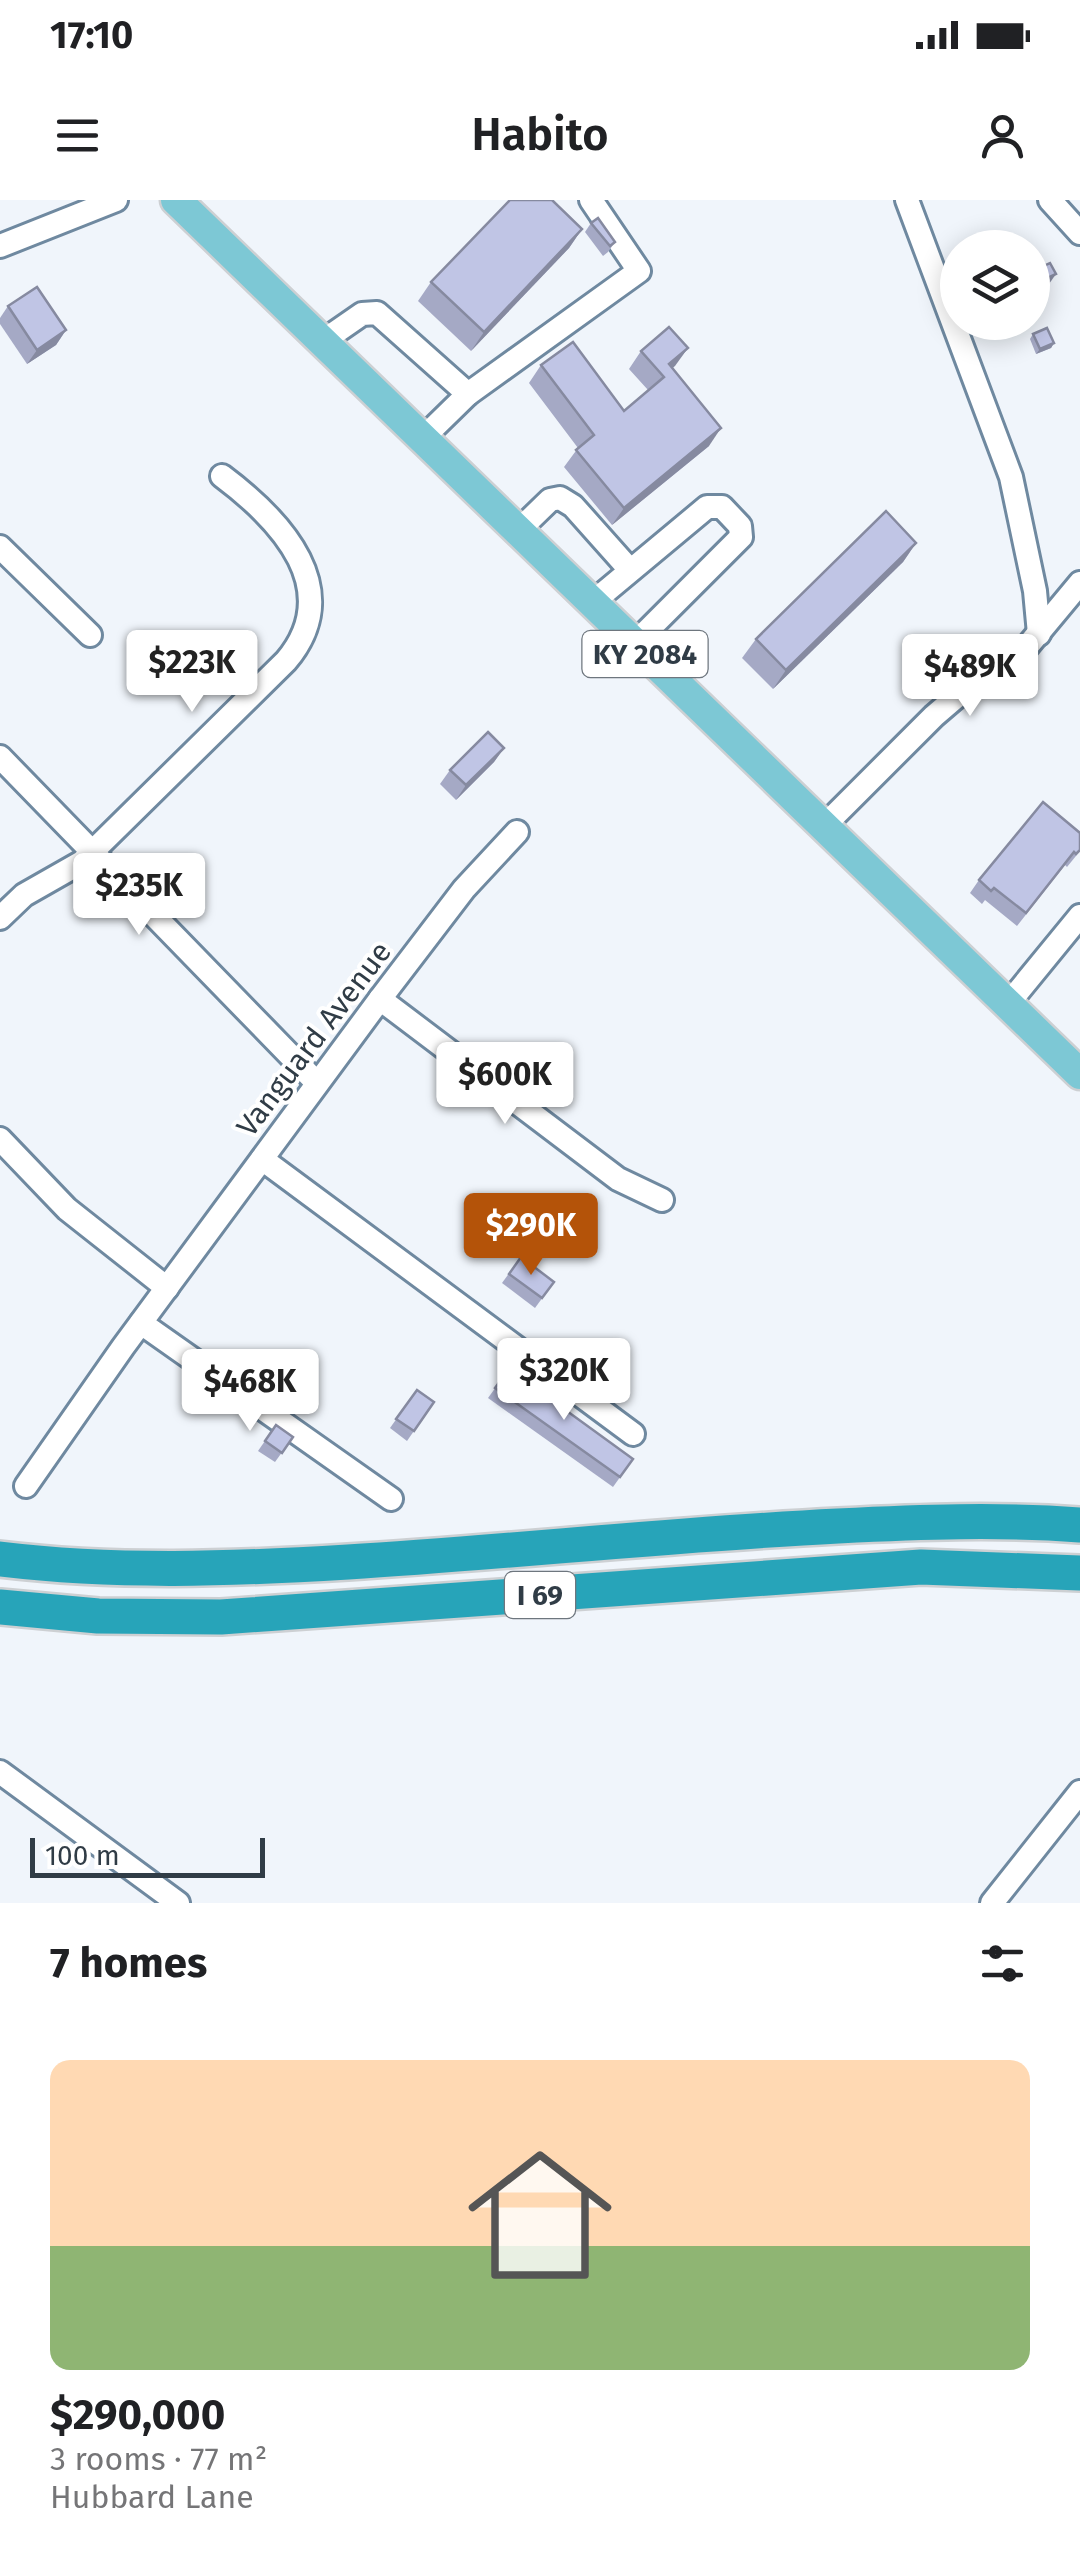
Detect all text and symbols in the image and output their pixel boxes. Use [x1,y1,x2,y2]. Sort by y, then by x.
text: 17:10 [50,12,133,58]
icon: menu [50,108,105,163]
text: Habito [472,108,608,162]
icon: person [975,108,1030,163]
map controls [940,230,1050,340]
button: layers [940,230,1050,340]
pin: $223K [122,630,262,715]
road number: KY 2084 [582,631,708,677]
pin: $489K [900,634,1040,719]
text: $223K [148,643,236,681]
text: $489K [924,647,1016,685]
pin: $235K [69,853,209,938]
text: $235K [95,866,183,904]
street label: Vanguard Avenue [229,934,399,1144]
pin: $600K [435,1042,575,1127]
text: $600K [458,1055,552,1093]
pin: $290K [461,1193,601,1278]
text: $290K [486,1206,576,1244]
pin: $320K [494,1338,634,1423]
pin: $468K [180,1349,320,1434]
text: $320K [519,1351,609,1389]
text: $468K [204,1362,296,1400]
road number: I 69 [505,1572,575,1618]
scale bar [30,1833,265,1878]
text: 100 m [45,1839,120,1872]
icon: filters [975,1936,1030,1991]
text: 7 homes [50,1938,207,1988]
icon: home [450,2125,630,2305]
text: $290,000 [50,2390,225,2440]
text: 3 rooms · 77 m² [50,2440,267,2478]
text: Hubbard Lane [50,2478,254,2516]

